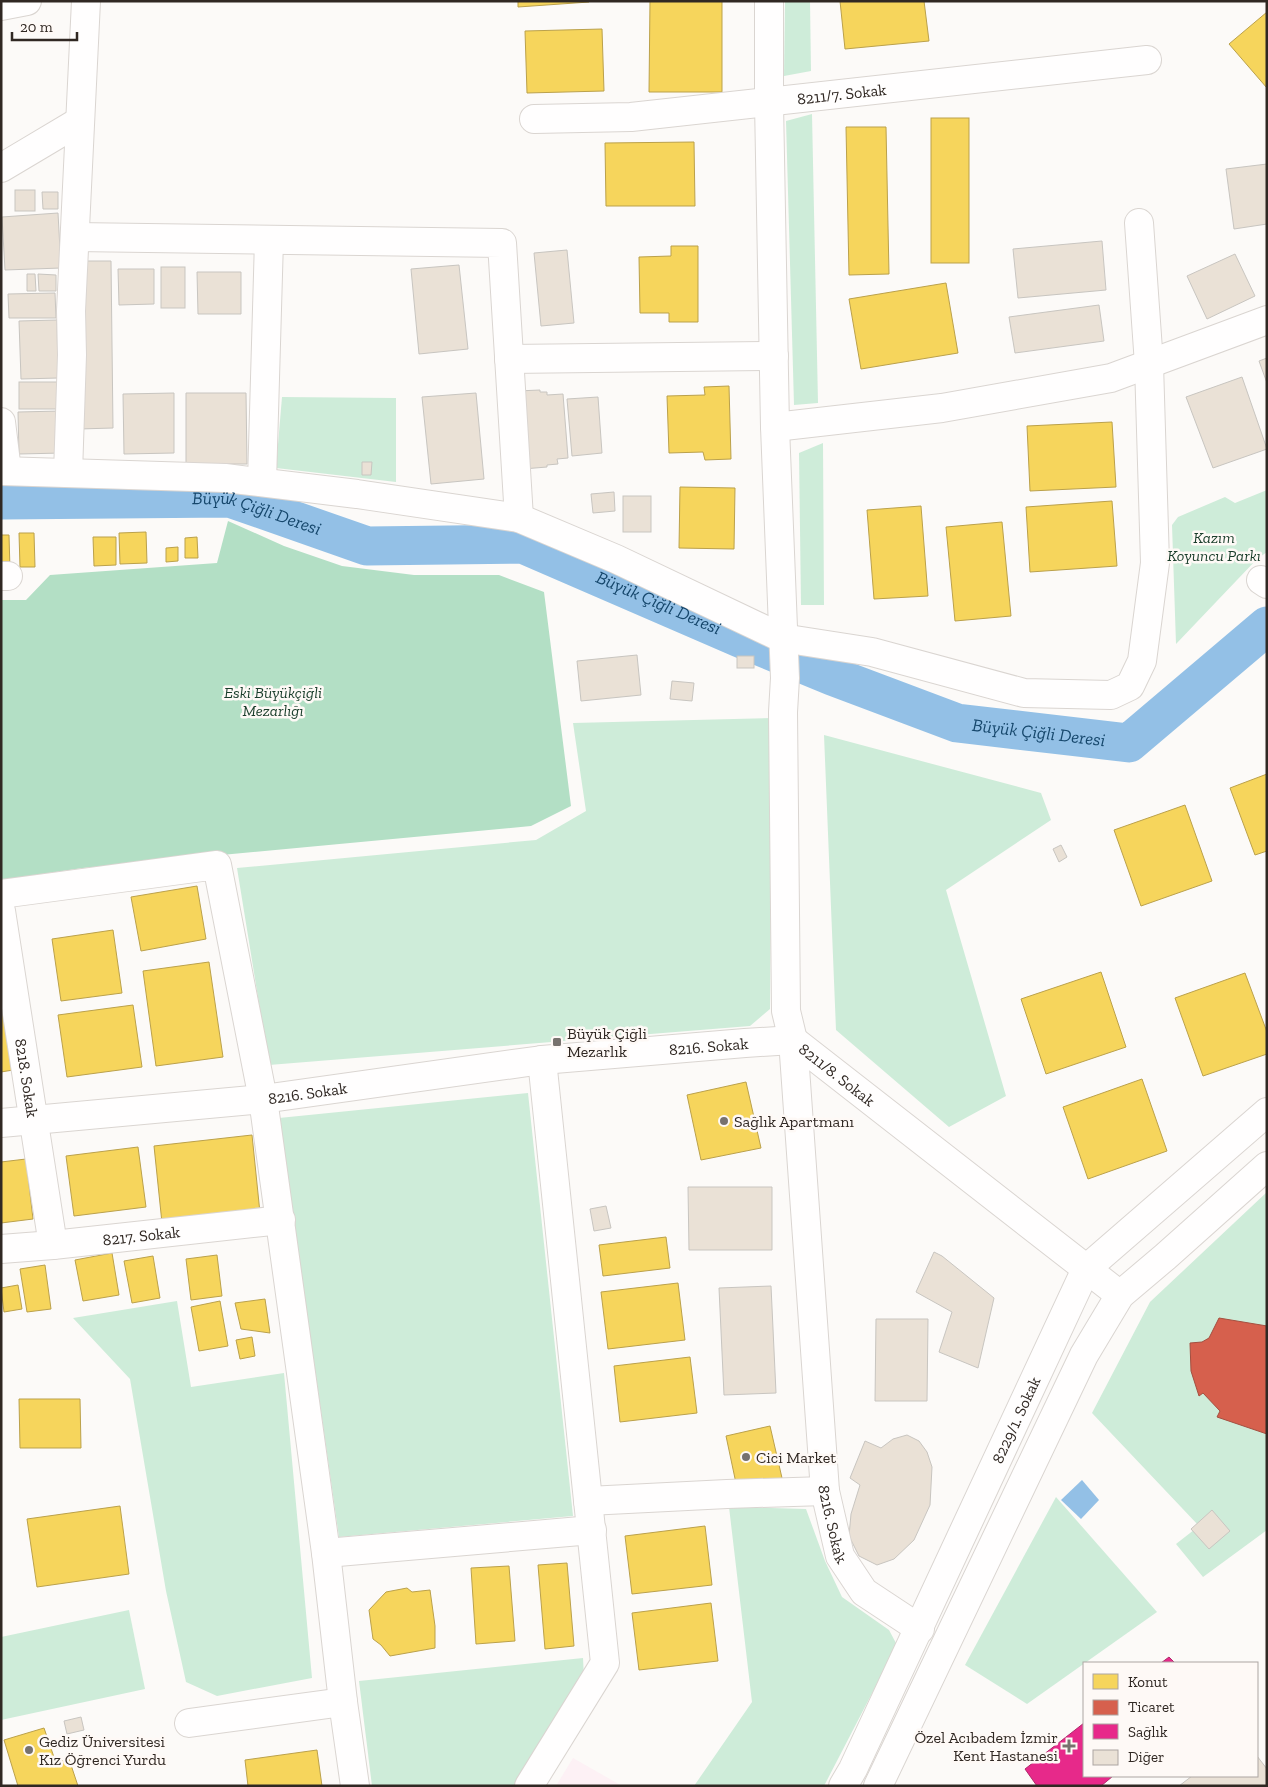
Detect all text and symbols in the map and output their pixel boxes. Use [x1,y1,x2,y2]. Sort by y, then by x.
scale bar [12,10,78,42]
text: 20 m [20,18,53,36]
street label: 8211/7. Sokak [796,79,888,108]
water label: Büyük Çiğli Deresi [192,487,324,540]
park label: Kazım Koyuncu Parkı [1167,528,1261,565]
water label: Büyük Çiğli Deresi [593,566,724,639]
park label: Eski Büyükçiğli Mezarlığı [224,683,322,720]
water label: Büyük Çiğli Deresi [971,714,1106,751]
place label: Büyük Çiğli Mezarlık [567,1024,647,1061]
street label: 8216. Sokak [668,1033,750,1059]
marker: Büyük Çiğli Mezarlık [551,1036,563,1048]
street label: 8218. Sokak [11,1037,43,1119]
street label: 8211/8. Sokak [795,1039,880,1110]
street label: 8216. Sokak [267,1078,349,1108]
place label: Sağlık Apartmanı [734,1112,854,1131]
marker: Sağlık Apartmanı [718,1115,730,1127]
street label: 8217. Sokak [102,1222,182,1249]
street label: 8229/1. Sokak [987,1373,1044,1466]
place label: Cici Market [756,1448,836,1467]
marker: Cici Market [740,1451,752,1463]
street label: 8216. Sokak [815,1484,852,1567]
legend [1083,1662,1258,1777]
text: Konut [1128,1673,1168,1691]
text: Ticaret [1128,1698,1175,1716]
text: Sağlık [1128,1723,1168,1741]
place label: Özel Acıbadem İzmir Kent Hastanesi [914,1728,1059,1765]
place label: Gediz Üniversitesi Kız Öğrenci Yurdu [39,1732,166,1769]
marker: Özel Acıbadem İzmir Kent Hastanesi [1062,1739,1076,1753]
marker: Gediz Üniversitesi Kız Öğrenci Yurdu [23,1744,35,1756]
text: Diğer [1128,1748,1164,1766]

